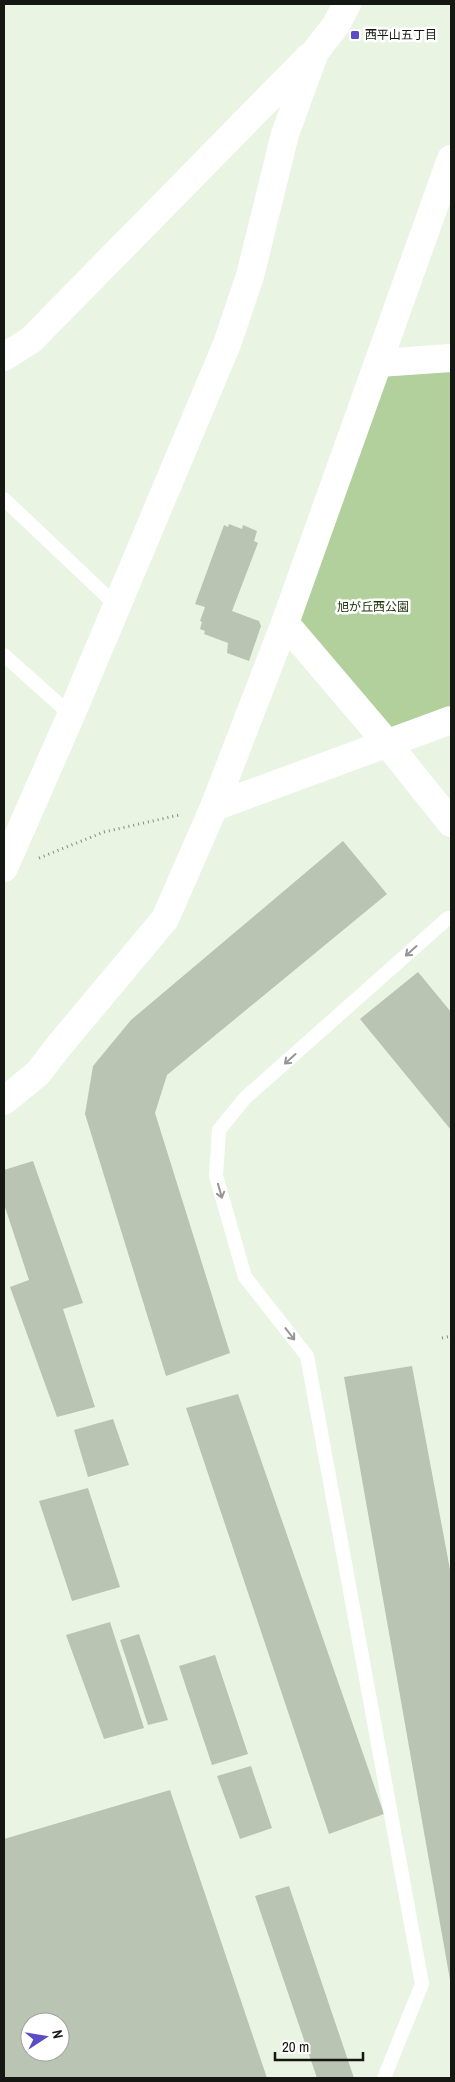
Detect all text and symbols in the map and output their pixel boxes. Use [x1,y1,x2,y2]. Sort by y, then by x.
place label: 西平山五丁目 [365,27,437,43]
marker: 西平山五丁目 [349,29,361,41]
park label: 旭が丘西公園 [337,599,409,615]
one-way arrow [405,945,418,957]
one-way arrow [283,1053,296,1064]
one-way arrow [216,1182,226,1198]
one-way arrow [285,1327,295,1341]
north arrow [20,2012,70,2062]
text: N [48,2028,67,2040]
scale bar [275,2030,362,2062]
text: 20 m [282,2036,309,2057]

